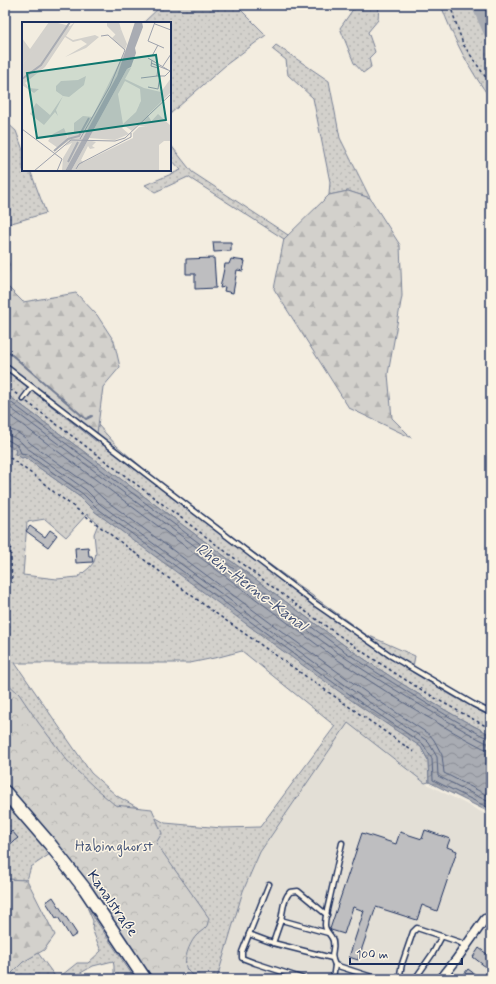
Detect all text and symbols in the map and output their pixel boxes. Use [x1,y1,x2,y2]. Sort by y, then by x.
inset map [22,22,171,171]
water label: Rhein-Herne-Kanal [191,538,313,638]
park label: Habinghorst [75,837,154,857]
street label: Kanalstraße [82,866,142,941]
scale bar [350,940,462,966]
text: 100 m [356,947,388,963]

